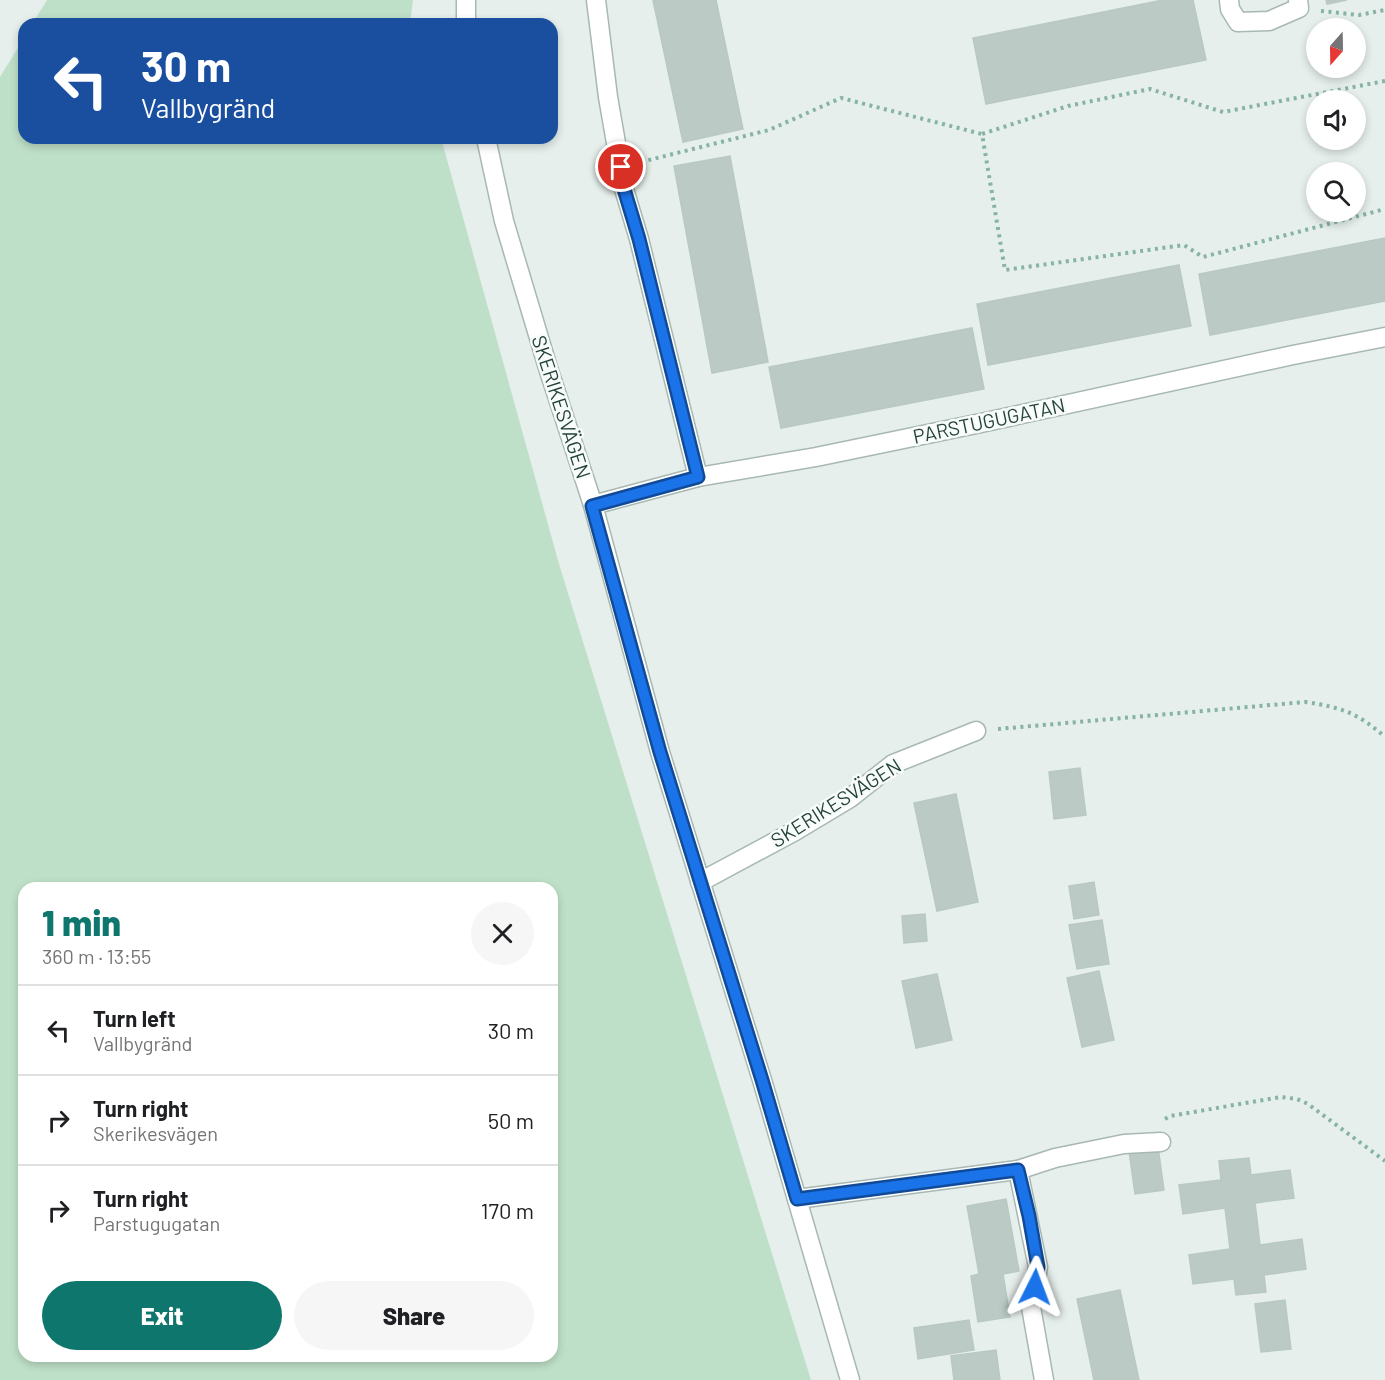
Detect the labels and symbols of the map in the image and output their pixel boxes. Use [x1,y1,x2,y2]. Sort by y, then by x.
north arrow [1306,18,1366,78]
pin [595,141,646,192]
street label: SKERIKESVÄGEN [528,332,596,481]
street label: PARSTUGUGATAN [910,392,1067,448]
street label: SKERIKESVÄGEN [766,753,905,852]
position arrow [1003,1255,1067,1319]

